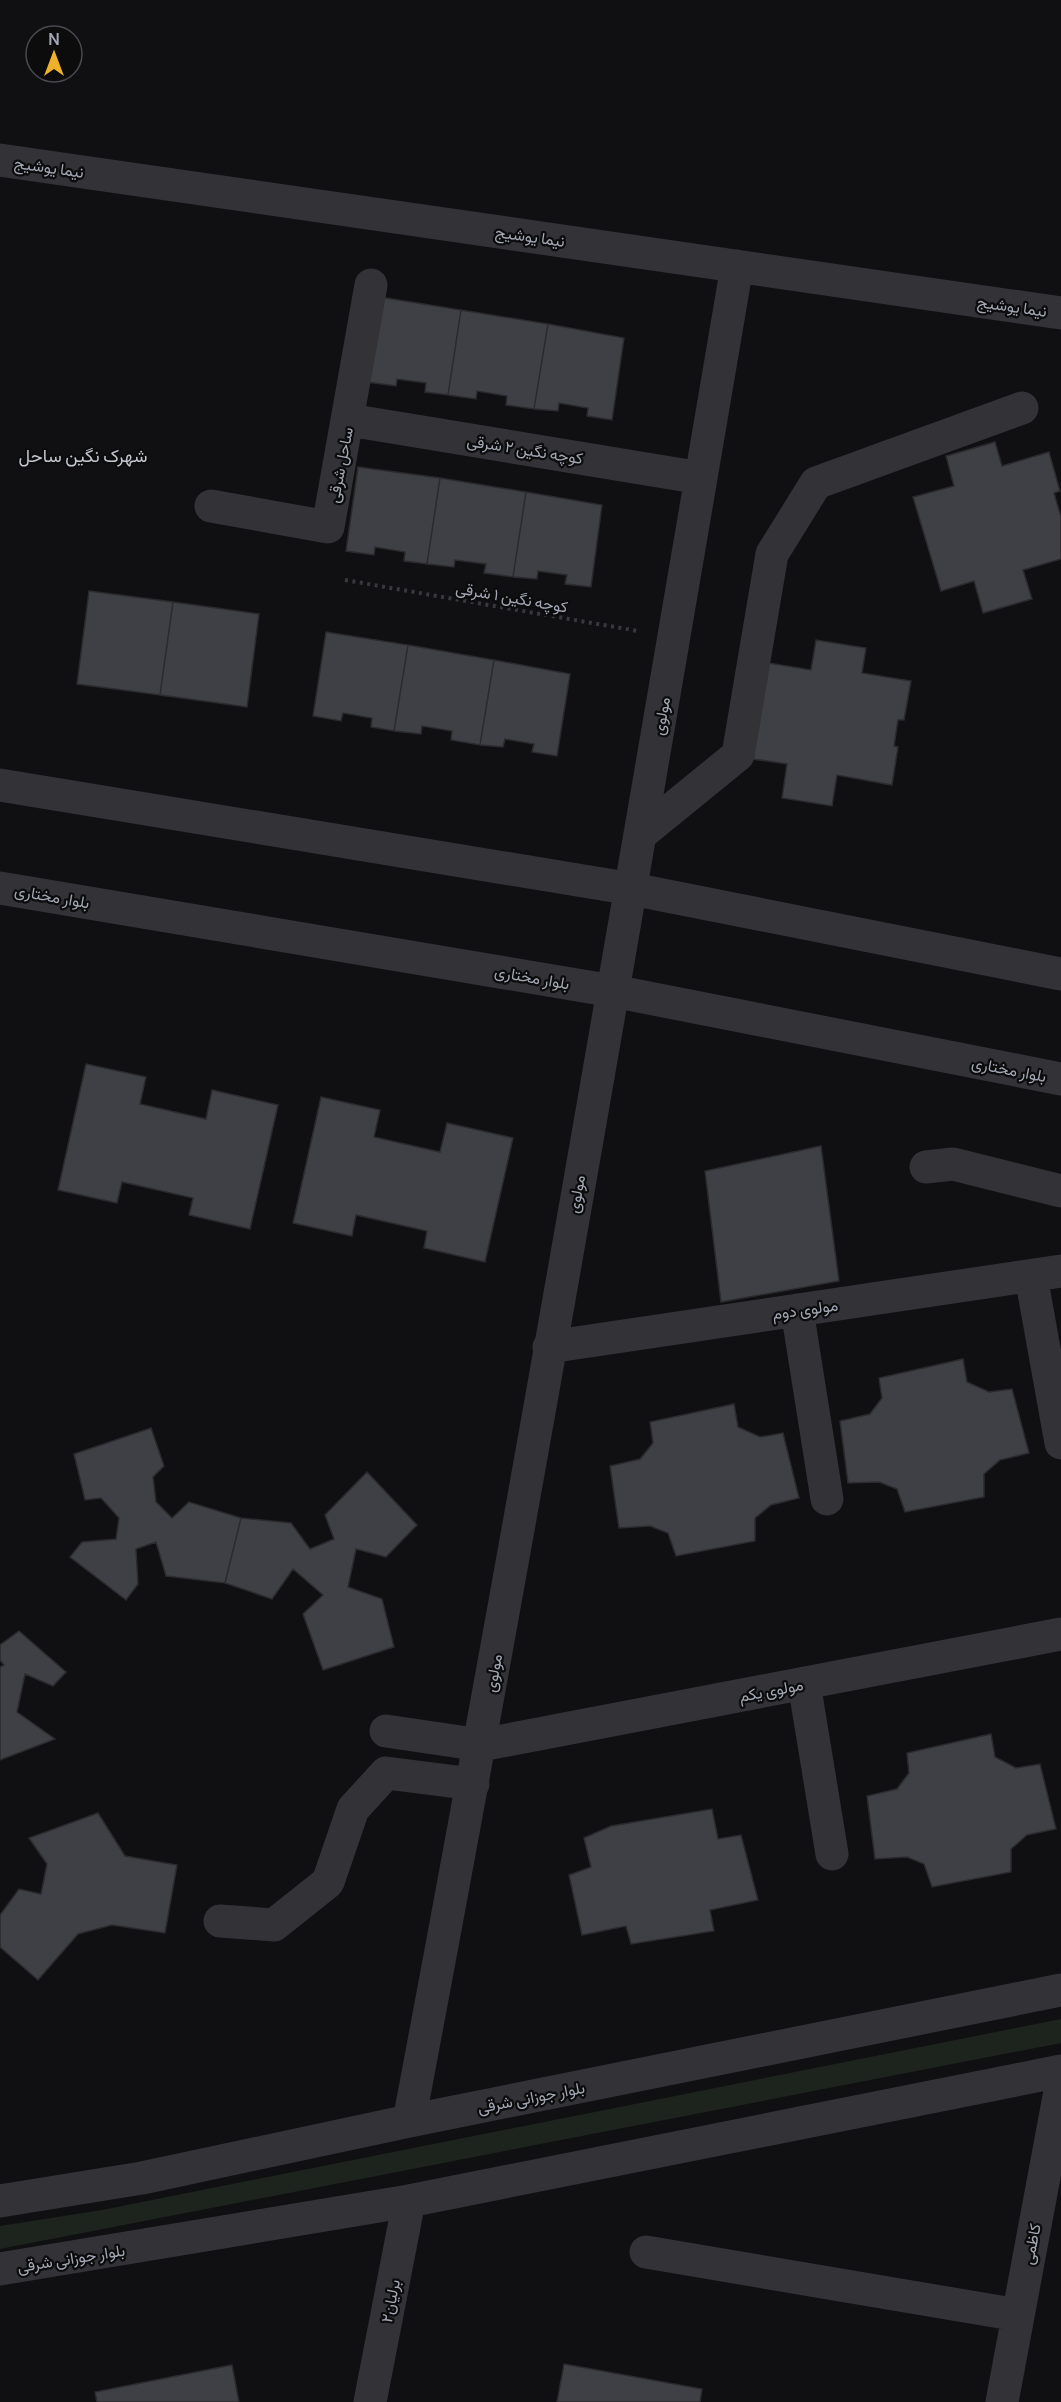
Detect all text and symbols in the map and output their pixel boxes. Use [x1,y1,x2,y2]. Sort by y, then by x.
north arrow [24,24,84,84]
text: N [48,28,60,50]
street label: نیما یوشیج [13,151,85,184]
street label: نیما یوشیج [494,220,566,253]
street label: نیما یوشیج [976,290,1048,323]
street label: ساحل شرقی [322,425,358,505]
street label: کوچه نگین ۲ شرقی [465,429,585,470]
district label: شهرک نگین ساحل [19,443,147,467]
street label: کوچه نگین ۱ شرقی [454,576,570,619]
street label: مولوی [647,695,675,737]
street label: بلوار مختاری [13,879,91,913]
street label: بلوار مختاری [493,960,571,994]
street label: بلوار مختاری [970,1051,1048,1087]
street label: مولوی [562,1173,590,1215]
street label: مولوی دوم [771,1294,839,1324]
street label: مولوی [479,1652,507,1694]
street label: مولوی یکم [737,1673,805,1707]
street label: بلوار جوزانی شرقی [476,2076,586,2118]
street label: کاظمی [1016,2222,1046,2266]
street label: بلوار جوزانی شرقی [16,2239,126,2277]
street label: برلیان۲ [375,2277,405,2325]

